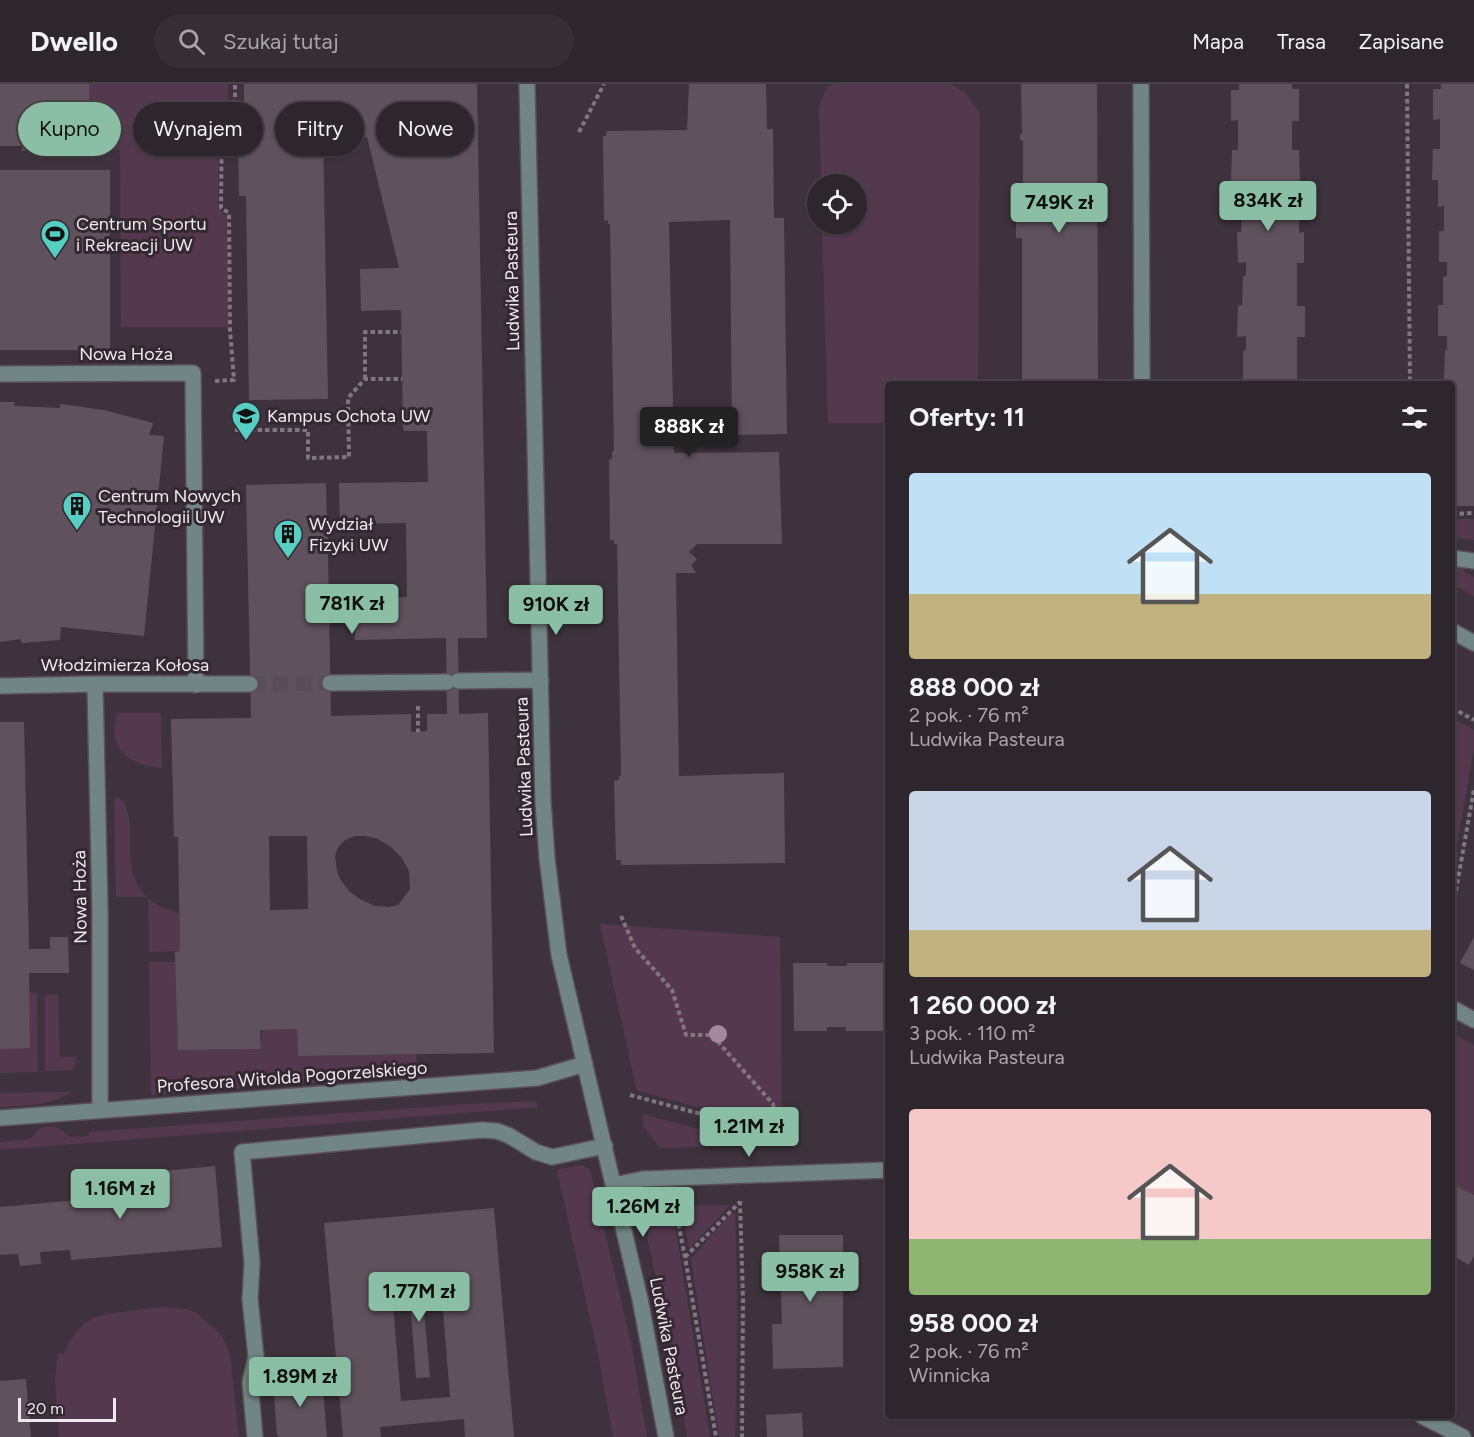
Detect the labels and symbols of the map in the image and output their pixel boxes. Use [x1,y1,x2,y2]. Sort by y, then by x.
pin: 834K zł [1213,181,1323,232]
pin: 749K zł [1004,183,1114,234]
street label: Ludwika Pasteura [500,211,524,351]
place label: Centrum Sportu i Rekreacji UW [76,213,207,256]
sports icon: Centrum Sportu i Rekreacji UW [39,218,71,260]
street label: Nowa Hoża [79,343,173,365]
school or university icon: Kampus Ochota UW [230,400,262,442]
place label: Kampus Ochota UW [267,405,431,427]
pin: 888K zł [634,407,744,458]
place label: Centrum Nowych Technologii UW [98,485,241,528]
building icon: Centrum Nowych Technologii UW [61,490,93,532]
place label: Wydział Fizyki UW [309,513,389,556]
building icon: Wydział Fizyki UW [272,518,304,560]
pin: 781K zł [297,584,407,635]
pin: 910K zł [501,585,611,636]
street label: Włodzimierza Kołosa [41,654,209,676]
street label: Ludwika Pasteura [511,697,537,837]
street label: Nowa Hoża [68,850,92,944]
street label: Profesora Witolda Pogorzelskiego [156,1057,428,1097]
pin: 1.21M zł [687,1107,811,1158]
pin: 1.16M zł [58,1169,182,1220]
pin: 1.26M zł [581,1187,705,1238]
pin: 958K zł [755,1252,865,1303]
pin: 1.77M zł [357,1272,481,1323]
street label: Ludwika Pasteura [645,1275,693,1417]
pin: 1.89M zł [238,1357,362,1408]
scale bar [18,1395,116,1422]

